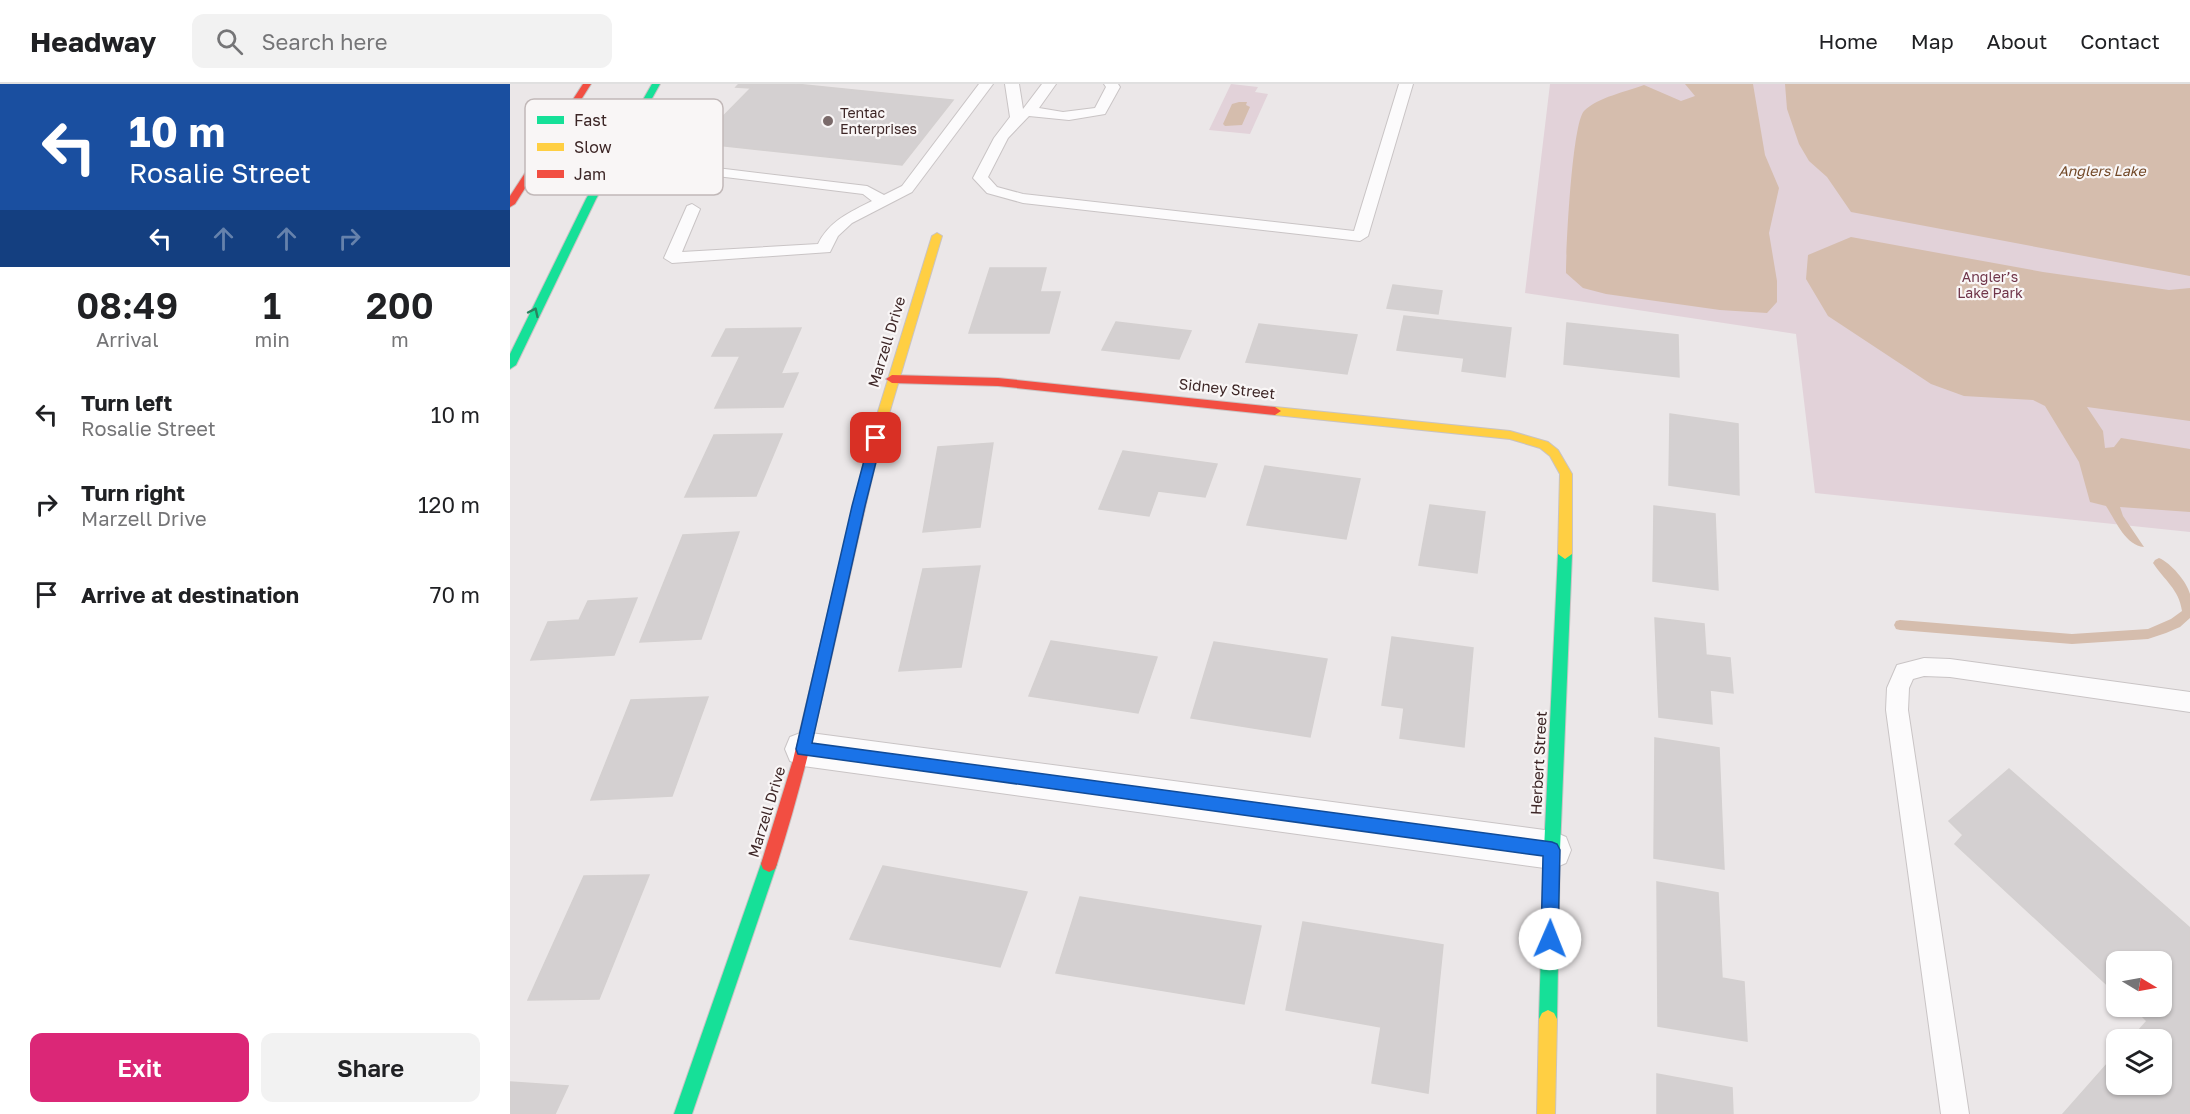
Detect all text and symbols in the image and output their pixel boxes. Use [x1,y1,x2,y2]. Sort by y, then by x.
search box [192,14,612,68]
text: Headway [30,25,156,58]
icon: search [213,25,246,58]
text: Search here [261,28,387,55]
text: Home [1818,28,1878,54]
text: Map [1911,28,1954,54]
text: About [1987,28,2047,54]
text: Contact [2080,28,2160,54]
legend [525,99,723,195]
place label: Tentac Enterprises [840,104,917,137]
text: 10 m [129,106,225,156]
icon: left [30,108,108,186]
text: Fast [574,110,607,130]
marker: Tentac Enterprises [821,114,835,128]
text: Slow [574,137,612,157]
text: Rosalie Street [129,157,311,189]
water label: Anglers Lake [2058,162,2146,179]
text: Jam [574,164,606,184]
icon: left [144,222,177,255]
icon: ahead [207,222,240,255]
icon: ahead [270,222,303,255]
icon: right [333,222,366,255]
park label: Angler’s Lake Park [1957,268,2023,301]
text: 08:49 [76,284,178,327]
text: 1 [263,284,281,327]
text: 200 [366,284,434,327]
street label: Marzell Drive [864,294,909,389]
one-way arrow [527,308,539,319]
text: Arrival [96,327,159,351]
text: min [254,327,290,351]
text: m [391,327,409,351]
street label: Sidney Street [1178,374,1276,402]
text: Turn left [81,389,172,416]
icon: left [30,398,63,431]
text: 10 m [431,401,480,428]
pin [850,412,901,463]
text: Rosalie Street [81,416,216,440]
icon: arrive [859,421,892,454]
text: Turn right [81,479,185,506]
icon: right [30,488,63,521]
text: 120 m [418,491,480,518]
text: Marzell Drive [81,506,207,530]
icon: arrive [30,578,63,611]
text: Arrive at destination [81,581,299,608]
text: 70 m [430,581,480,608]
street label: Herbert Street [1526,710,1550,815]
street label: Marzell Drive [744,764,789,859]
position arrow [1518,907,1582,971]
north arrow [2106,951,2172,1017]
map controls [2106,951,2172,1095]
button: layers [2106,1029,2172,1095]
button: Exit [30,1033,249,1102]
button: Share [261,1033,480,1102]

